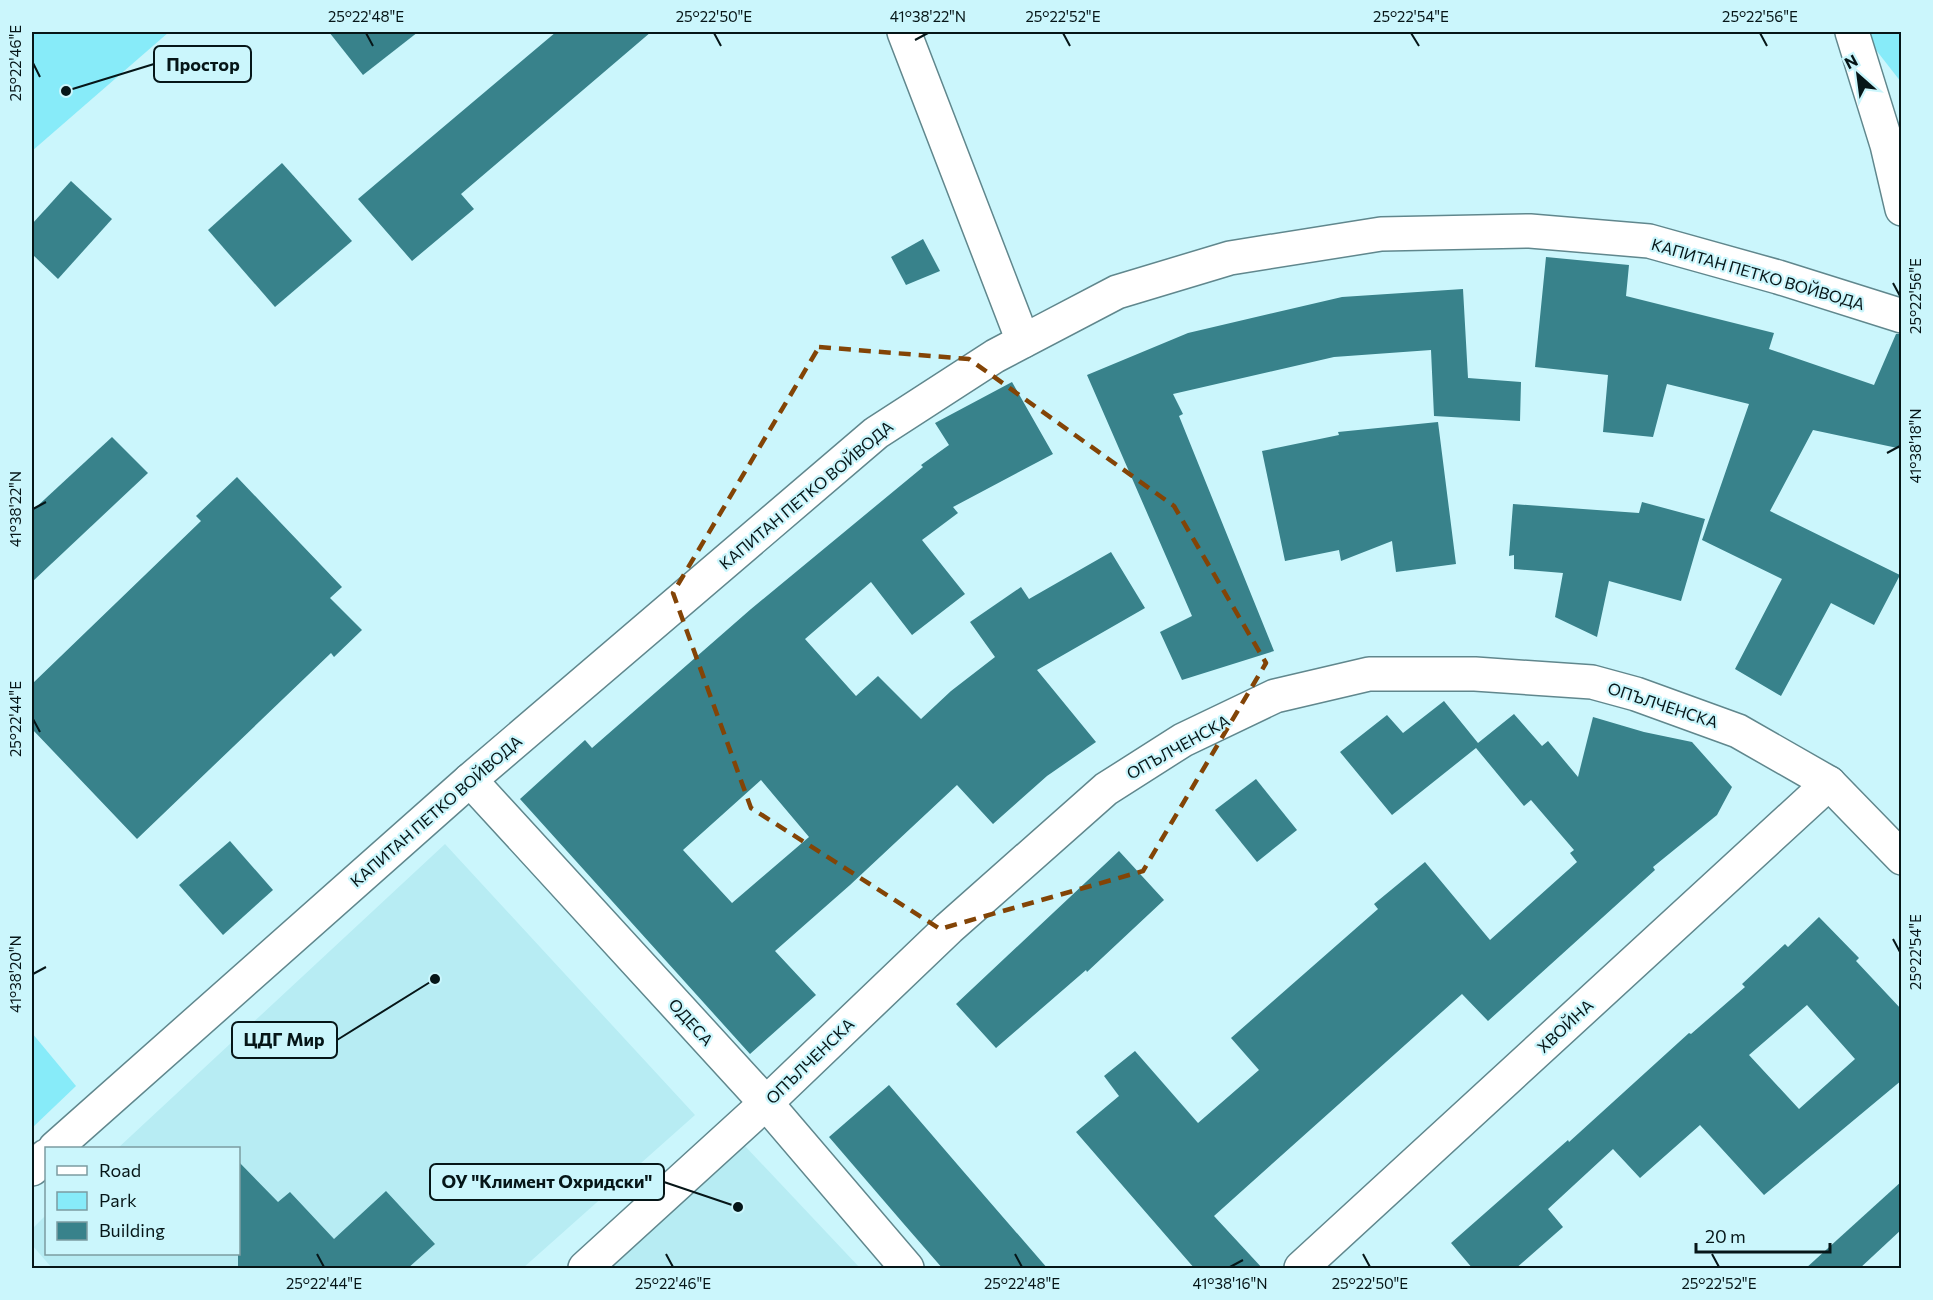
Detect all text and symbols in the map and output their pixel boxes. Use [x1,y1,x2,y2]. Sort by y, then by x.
text: 25°22'48"E [328,7,404,25]
text: 25°22'50"E [676,7,752,25]
text: 41°38'22"N [890,7,966,25]
text: 25°22'52"E [1025,7,1101,25]
text: 25°22'54"E [1373,7,1449,25]
text: 25°22'56"E [1722,7,1798,25]
text: 25°22'46"E [6,25,24,101]
north arrow [1828,45,1888,105]
callout: Простор [154,46,251,82]
text: N [1841,50,1860,73]
text: Простор [166,53,240,75]
street label: КАПИТАН ПЕТКО ВОЙВОДА [1649,234,1867,313]
text: 25°22'56"E [1906,258,1924,334]
text: 41°38'18"N [1906,408,1924,484]
street label: КАПИТАН ПЕТКО ВОЙВОДА [715,416,896,573]
text: 41°38'22"N [6,471,24,547]
street label: ОПЪЛЧЕНСКА [1606,678,1721,731]
text: 25°22'44"E [6,681,24,757]
street label: ОПЪЛЧЕНСКА [1123,710,1233,783]
street label: КАПИТАН ПЕТКО ВОЙВОДА [346,731,525,890]
text: 25°22'54"E [1906,914,1924,990]
text: 41°38'20"N [6,935,24,1013]
street label: ОДЕСА [665,994,717,1049]
street label: ХВОЙНА [1533,995,1597,1056]
street label: ОПЪЛЧЕНСКА [762,1014,858,1107]
callout: ЦДГ Мир [232,1022,337,1058]
text: ЦДГ Мир [243,1028,325,1050]
legend [45,1147,240,1255]
text: Road [99,1159,141,1181]
callout: ОУ "Климент Охридски" [430,1164,664,1200]
text: ОУ "Климент Охридски" [442,1170,653,1192]
text: Park [99,1189,137,1211]
scale bar [1696,1216,1830,1254]
text: Building [99,1219,165,1241]
text: 20 m [1705,1225,1746,1247]
text: 25°22'44"E [286,1274,362,1292]
text: 25°22'46"E [635,1274,711,1292]
text: 25°22'48"E [984,1274,1060,1292]
text: 41°38'16"N [1192,1274,1268,1292]
text: 25°22'50"E [1332,1274,1408,1292]
text: 25°22'52"E [1681,1274,1757,1292]

